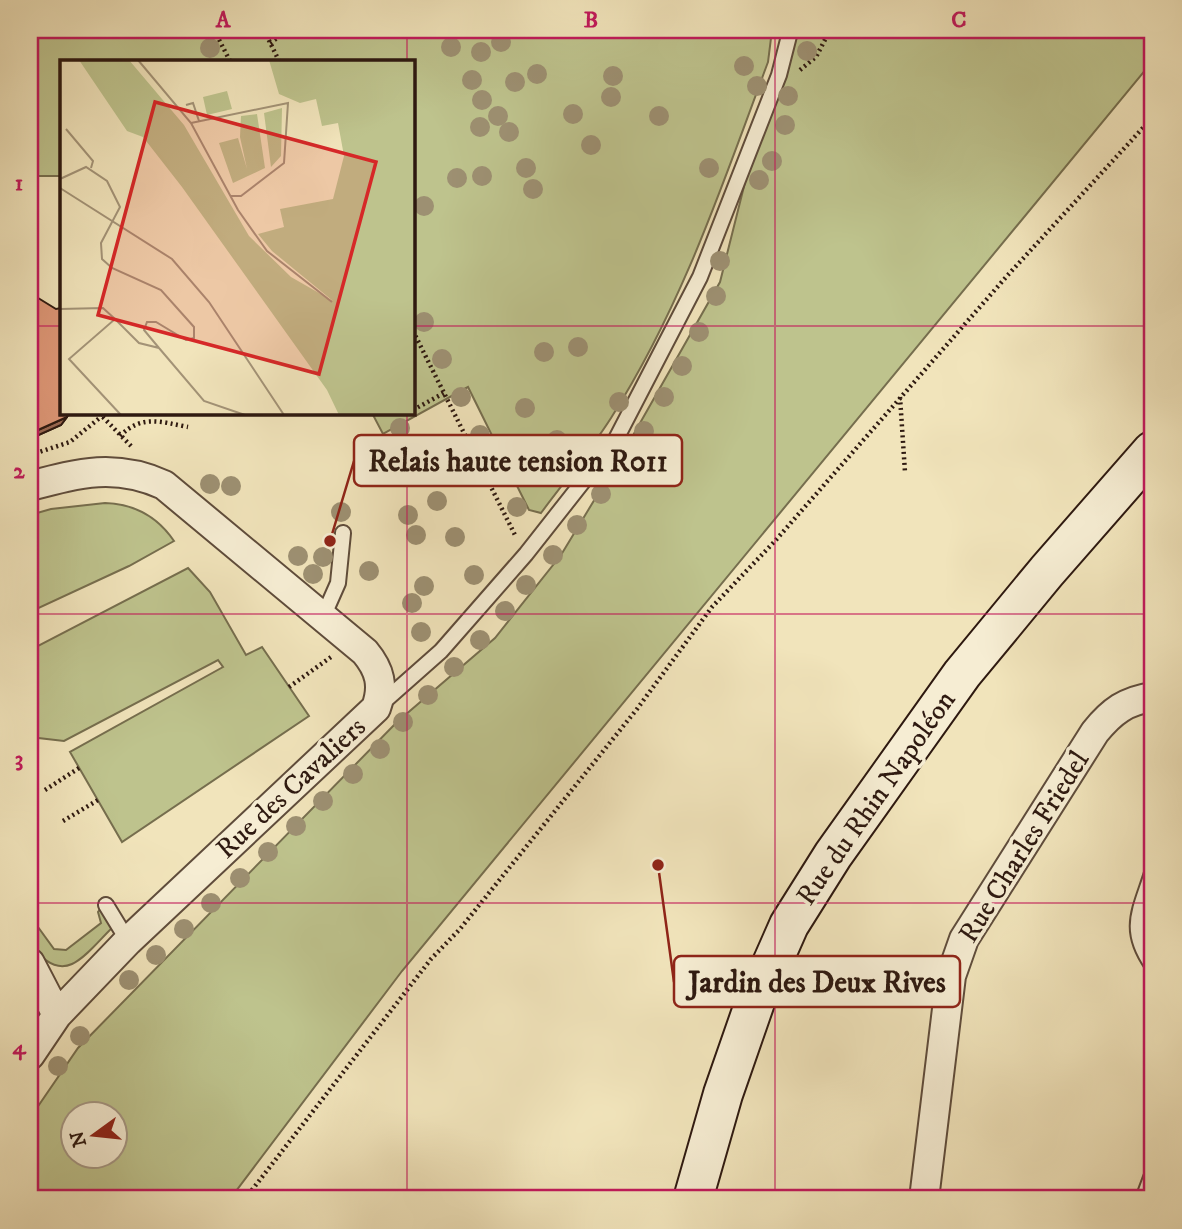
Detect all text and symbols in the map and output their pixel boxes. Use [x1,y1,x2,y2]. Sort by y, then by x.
text: A [215,6,232,35]
text: B [584,6,598,35]
text: C [951,6,967,35]
inset map [60,60,415,415]
text: 1 [15,169,23,198]
callout: Relais haute tension R011 [354,435,682,486]
text: Relais haute tension R011 [368,444,668,481]
text: 2 [13,457,25,486]
street label: Rue du Rhin Napoléon [789,683,963,912]
street label: Rue des Cavaliers [209,710,373,866]
street label: Rue Charles Friedel [951,744,1097,949]
text: 3 [15,745,23,774]
callout: Jardin des Deux Rives [674,956,960,1007]
text: Jardin des Deux Rives [685,965,946,1002]
text: 4 [12,1033,27,1062]
north arrow [60,1100,130,1170]
text: N [66,1128,92,1150]

